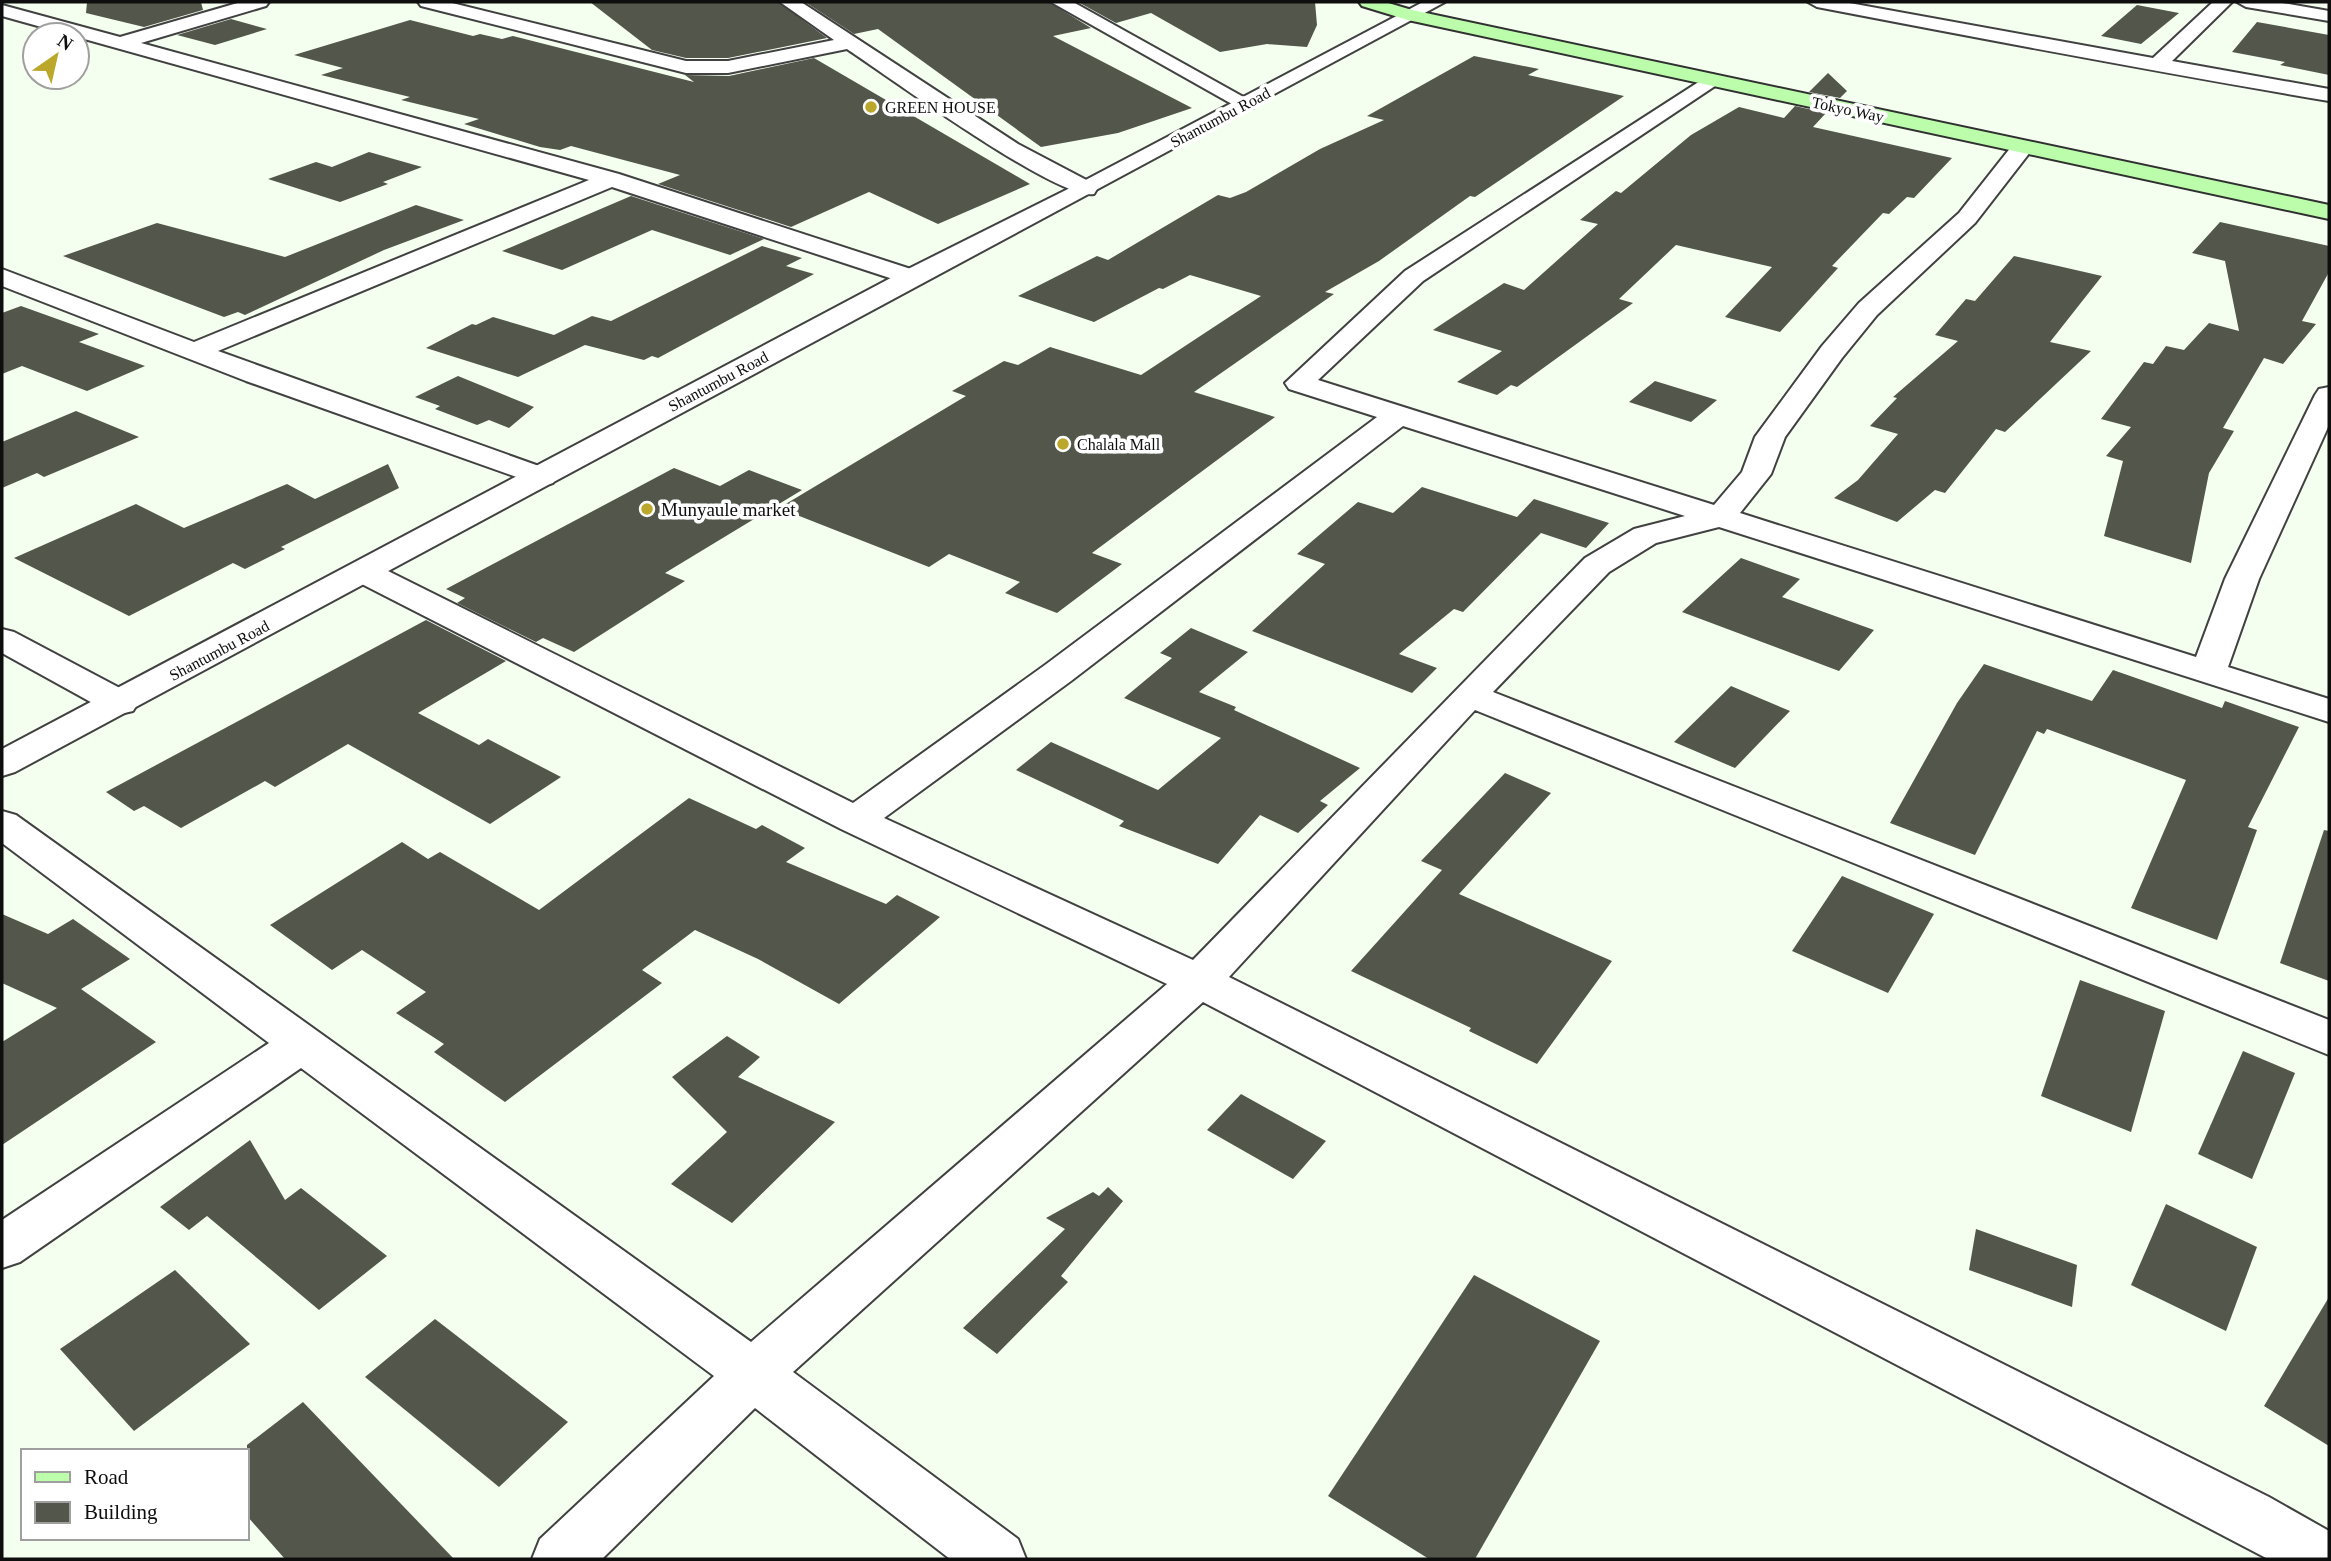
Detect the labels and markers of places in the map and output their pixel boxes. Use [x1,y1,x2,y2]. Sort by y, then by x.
marker: GREEN HOUSE [863,99,879,115]
place label: GREEN HOUSE [885,99,996,116]
marker: Chalala Mall [1055,436,1071,452]
place label: Chalala Mall [1077,436,1161,453]
place label: Munyaule market [661,499,796,520]
marker: Munyaule market [639,501,655,517]

